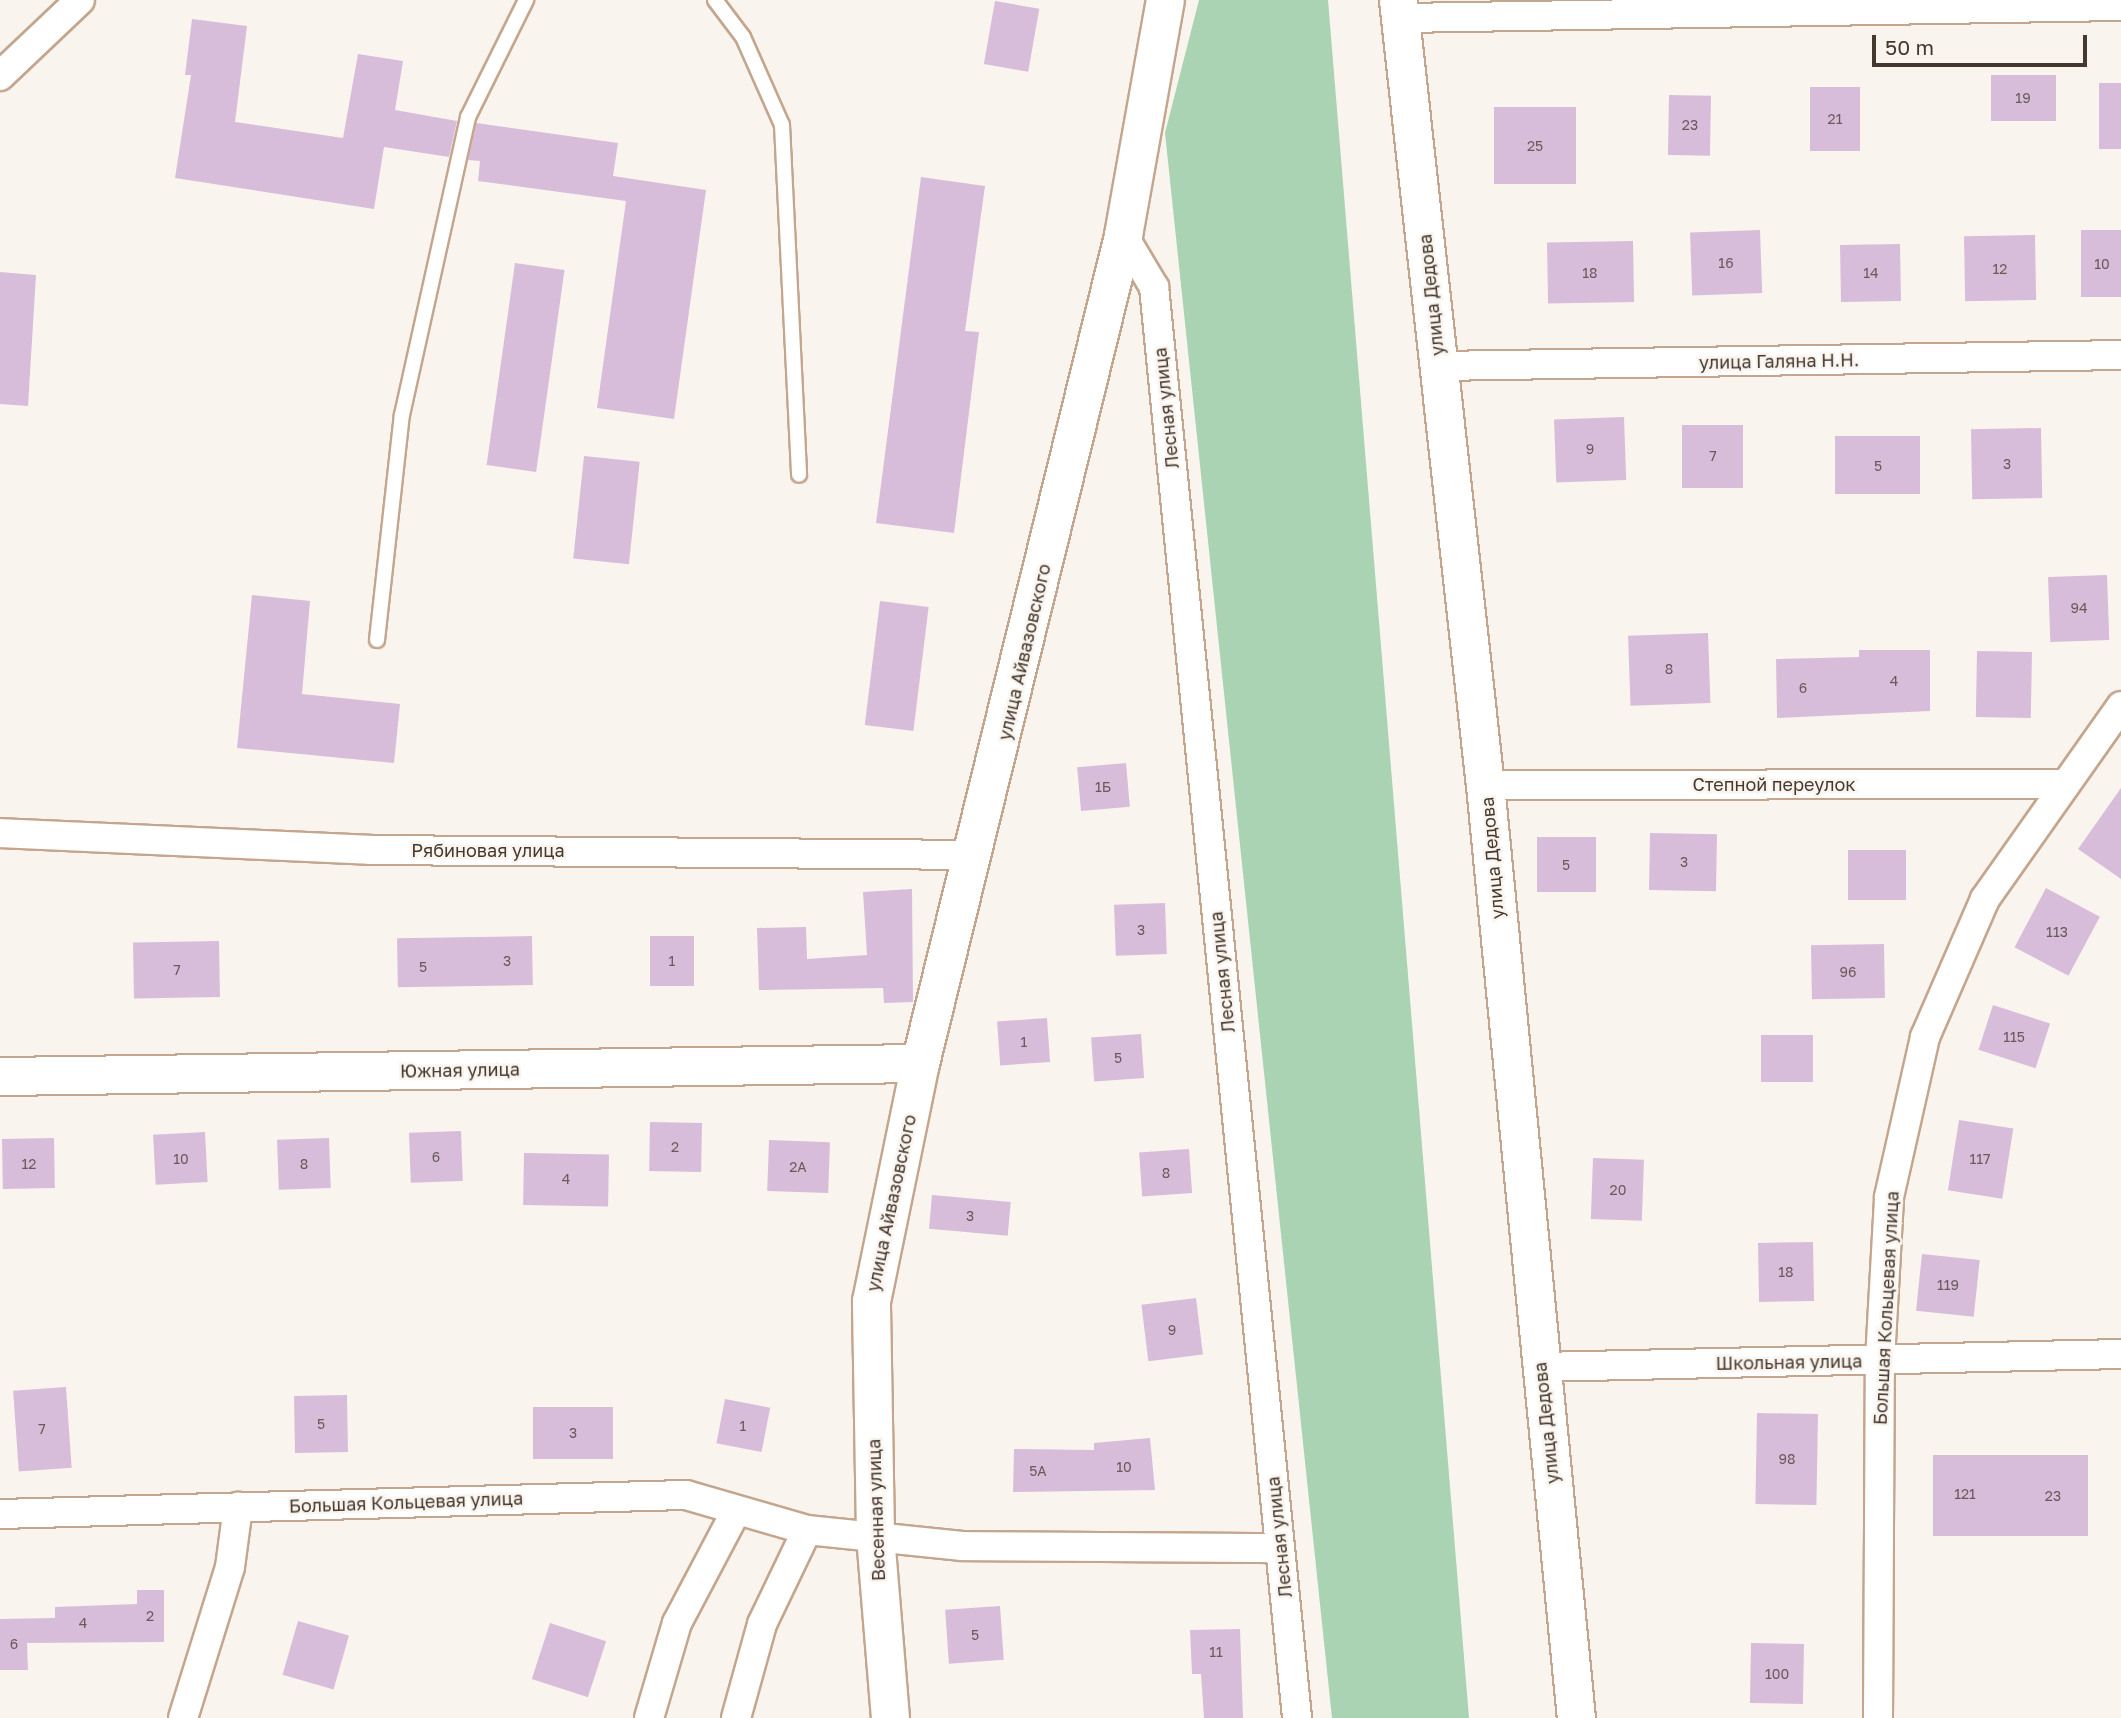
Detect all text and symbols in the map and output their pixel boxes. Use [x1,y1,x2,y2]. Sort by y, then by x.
scale bar [1876,21,2091,65]
text: 50 m [1885,34,1934,60]
house number: 19 [2015,90,2031,106]
house number: 21 [1828,111,1842,127]
house number: 23 [1682,117,1698,133]
house number: 25 [1527,138,1543,154]
street label: улица Дедова [1414,233,1448,357]
house number: 16 [1718,255,1734,271]
house number: 10 [2094,256,2110,272]
house number: 12 [1993,261,2007,277]
house number: 18 [1582,265,1598,281]
house number: 14 [1863,265,1879,281]
street label: Лесная улица [1149,346,1183,470]
street label: улица Галяна Н.Н. [1699,349,1859,373]
house number: 9 [1586,441,1594,457]
house number: 7 [1709,448,1717,464]
house number: 3 [2003,456,2011,472]
house number: 5 [1874,458,1882,474]
street label: улица Айвазовского [993,562,1055,742]
house number: 94 [2070,600,2088,616]
house number: 8 [1665,661,1673,677]
house number: 4 [1890,673,1898,689]
house number: 6 [1799,680,1807,696]
street label: Степной переулок [1692,773,1856,795]
house number: 1Б [1095,779,1111,795]
street label: улица Дедова [1476,796,1508,920]
street label: Рябиновая улица [411,839,565,861]
house number: 3 [1680,854,1688,870]
house number: 5 [1562,857,1570,873]
street label: Лесная улица [1205,910,1239,1034]
house number: 3 [1137,922,1145,938]
house number: 113 [2046,924,2068,940]
house number: 3 [503,953,511,969]
house number: 1 [669,953,675,969]
house number: 5 [419,959,427,975]
house number: 7 [173,962,181,978]
house number: 96 [1840,964,1856,980]
house number: 115 [2003,1029,2025,1045]
house number: 1 [1021,1034,1027,1050]
house number: 5 [1114,1050,1122,1066]
street label: Южная улица [400,1058,520,1082]
street label: улица Айвазовского [862,1112,920,1294]
house number: 2 [671,1139,679,1155]
house number: 6 [432,1149,440,1165]
house number: 10 [173,1151,189,1167]
house number: 117 [1970,1151,1990,1167]
house number: 12 [22,1156,36,1172]
house number: 8 [300,1156,308,1172]
house number: 2А [789,1159,807,1175]
house number: 8 [1162,1165,1170,1181]
house number: 4 [562,1171,570,1187]
house number: 20 [1610,1182,1626,1198]
street label: Большая Кольцевая улица [1869,1190,1903,1426]
house number: 3 [966,1208,974,1224]
house number: 18 [1778,1264,1794,1280]
house number: 119 [1937,1277,1959,1293]
house number: 9 [1168,1322,1176,1338]
street label: Школьная улица [1715,1350,1863,1374]
street label: улица Дедова [1529,1361,1563,1485]
house number: 5 [317,1416,325,1432]
house number: 1 [740,1418,746,1434]
house number: 7 [38,1421,46,1437]
house number: 3 [569,1425,577,1441]
street label: Весенная улица [863,1438,889,1582]
house number: 98 [1778,1451,1796,1467]
house number: 10 [1116,1459,1132,1475]
house number: 5А [1029,1463,1047,1479]
street label: Лесная улица [1262,1475,1296,1599]
house number: 121 [1954,1486,1976,1502]
street label: Большая Кольцевая улица [289,1487,523,1517]
house number: 23 [2045,1488,2061,1504]
house number: 2 [146,1608,154,1624]
house number: 4 [79,1615,87,1631]
house number: 5 [971,1627,979,1643]
house number: 6 [10,1636,18,1652]
house number: 11 [1209,1644,1223,1660]
house number: 100 [1765,1666,1789,1682]

